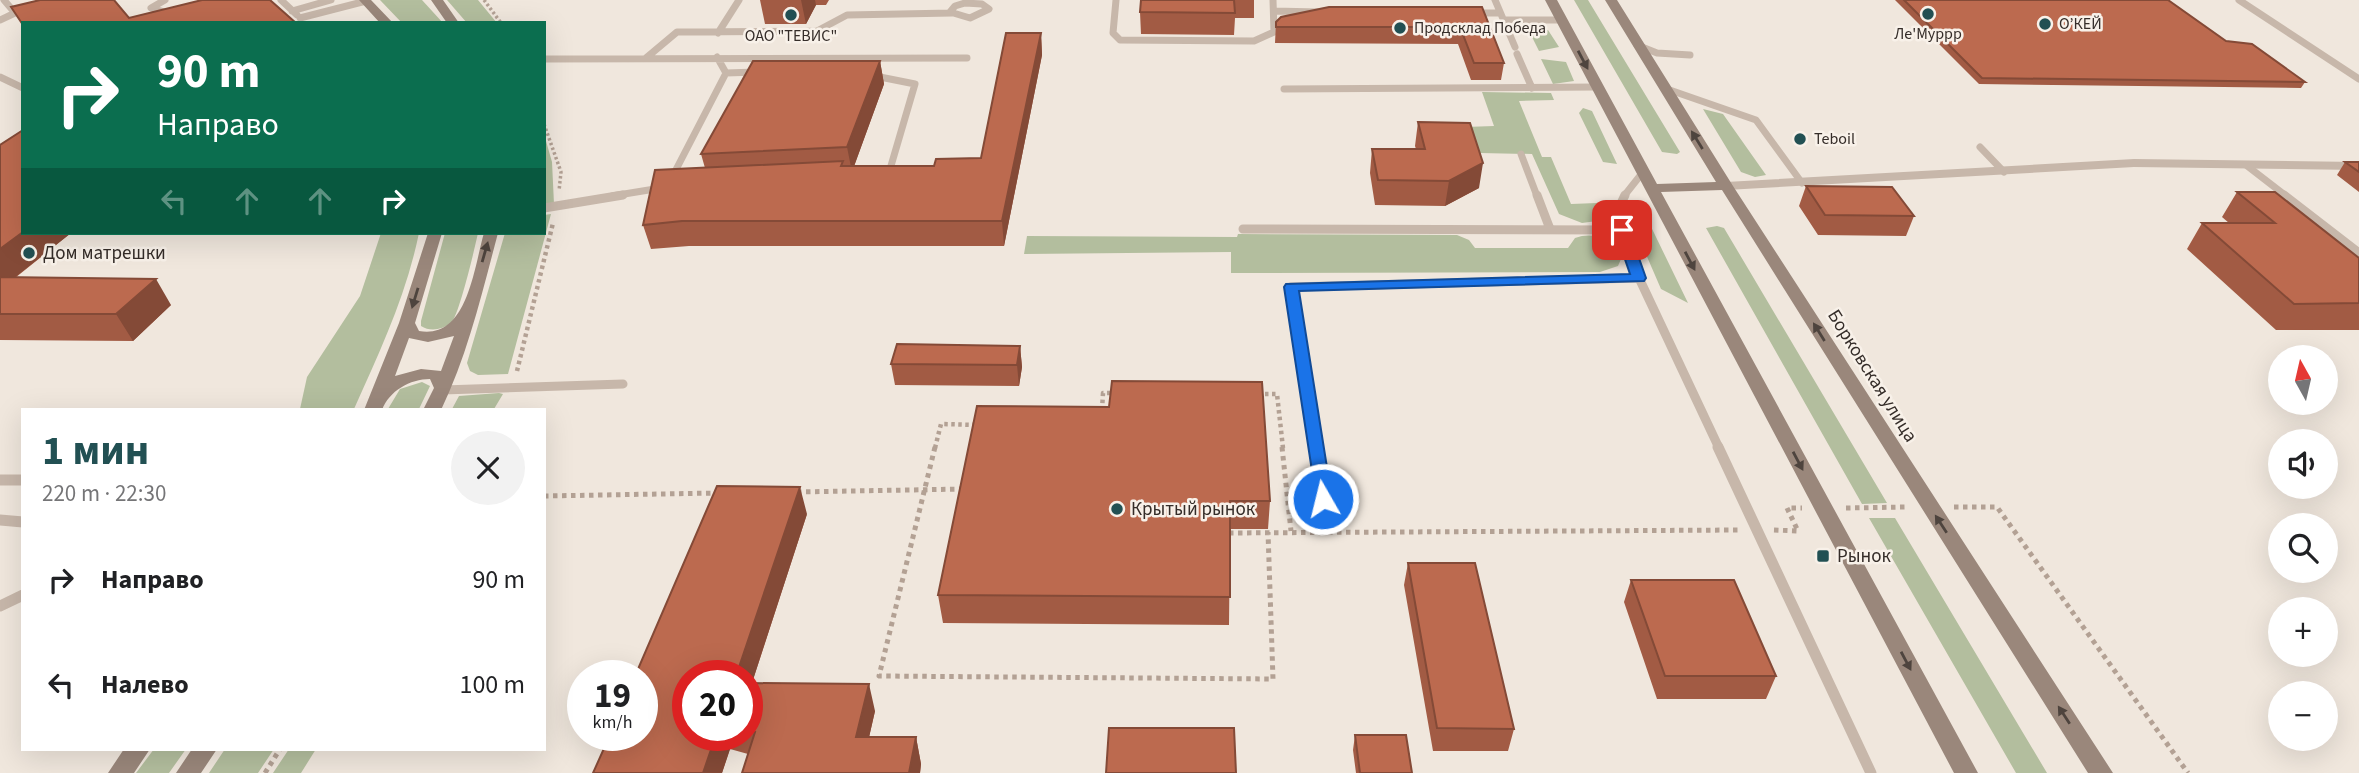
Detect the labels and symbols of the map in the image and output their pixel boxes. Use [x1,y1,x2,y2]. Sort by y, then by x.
marker: Ле'Муррр [1920,6,1936,22]
marker: ОАО "ТЕВИС" [783,7,799,23]
place label: О’КЕЙ [2059,13,2102,35]
marker: О’КЕЙ [2037,16,2053,32]
place label: Продсклад Победа [1414,17,1546,39]
marker: Продсклад Победа [1392,20,1408,36]
place label: Ле'Муррр [1894,23,1962,45]
place label: ОАО "ТЕВИС" [745,25,837,47]
one-way arrow [1577,50,1589,70]
place label: Teboil [1814,128,1855,150]
one-way arrow [1690,131,1703,150]
marker: Teboil [1792,131,1808,147]
pin [1592,200,1652,260]
place label: Дом матрешки [43,240,166,267]
one-way arrow [480,241,491,263]
marker: Дом матрешки [21,245,37,261]
one-way arrow [1684,251,1696,271]
one-way arrow [409,288,420,309]
street label: Борковская улица [1820,305,1924,447]
one-way arrow [1812,322,1825,342]
north arrow [2268,345,2338,415]
one-way arrow [1792,451,1804,471]
position arrow [1286,462,1360,536]
place label: Крытый рынок [1131,496,1256,523]
marker: Крытый рынок [1109,501,1125,517]
one-way arrow [1935,514,1948,534]
place label: Рынок [1837,543,1892,570]
marker: Рынок [1815,548,1831,564]
one-way arrow [1900,652,1912,671]
speed limit sign: 20 [672,660,763,751]
one-way arrow [2057,706,2070,725]

